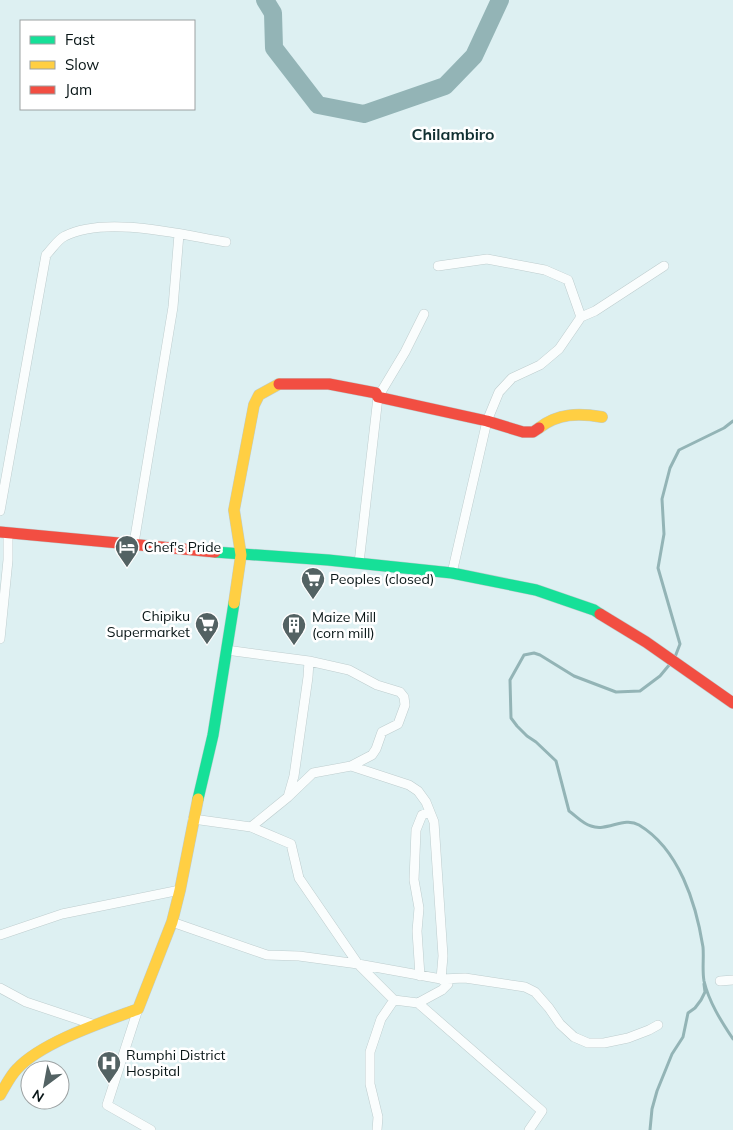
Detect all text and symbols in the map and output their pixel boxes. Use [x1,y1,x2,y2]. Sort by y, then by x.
legend [20,20,195,110]
text: Fast [65,30,95,49]
text: Slow [65,55,99,74]
text: Jam [65,80,92,99]
district label: Chilambiro [412,124,495,144]
hotel icon: Chef's Pride [114,534,140,568]
place label: Chef's Pride [144,538,221,556]
supermarket icon: Peoples (closed) [300,566,326,600]
place label: Peoples (closed) [330,570,434,588]
place label: Chipiku Supermarket [107,607,190,641]
place label: Maize Mill (corn mill) [312,608,376,642]
supermarket icon: Chipiku Supermarket [194,611,220,645]
building icon: Maize Mill (corn mill) [281,612,307,646]
place label: Rumphi District Hospital [126,1046,226,1080]
hospital icon: Rumphi District Hospital [96,1050,122,1084]
north arrow [20,1060,70,1110]
text: N [29,1086,47,1106]

